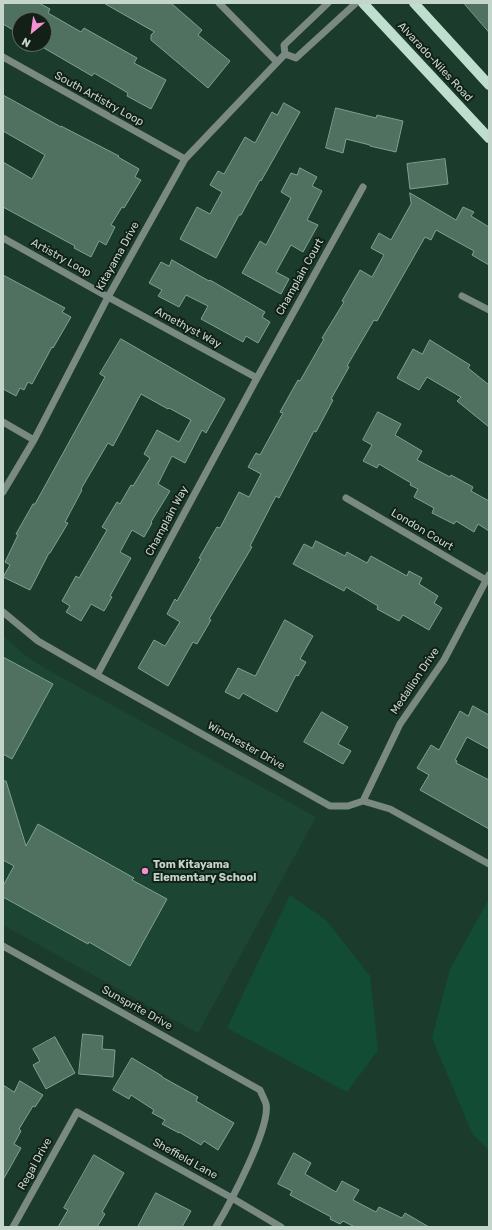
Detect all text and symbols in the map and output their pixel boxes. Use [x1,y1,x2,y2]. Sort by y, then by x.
north arrow [12,12,52,52]
street label: Alvarado-Niles Road [395,20,475,104]
text: N [20,34,33,50]
street label: South Artistry Loop [52,69,146,129]
street label: Kitayama Drive [94,219,142,293]
street label: Artistry Loop [29,236,93,280]
street label: Champlain Court [273,236,327,318]
street label: Amethyst Way [153,305,223,351]
street label: Champlain Way [143,484,191,558]
street label: London Court [389,506,455,554]
street label: Medallion Drive [388,645,442,717]
street label: Winchester Drive [205,719,287,773]
place label: Tom Kitayama Elementary School [153,858,256,884]
marker: Tom Kitayama Elementary School [140,866,150,876]
street label: Sunsprite Drive [99,983,175,1033]
street label: Regal Drive [15,1136,55,1192]
street label: Sheffield Lane [150,1136,220,1182]

